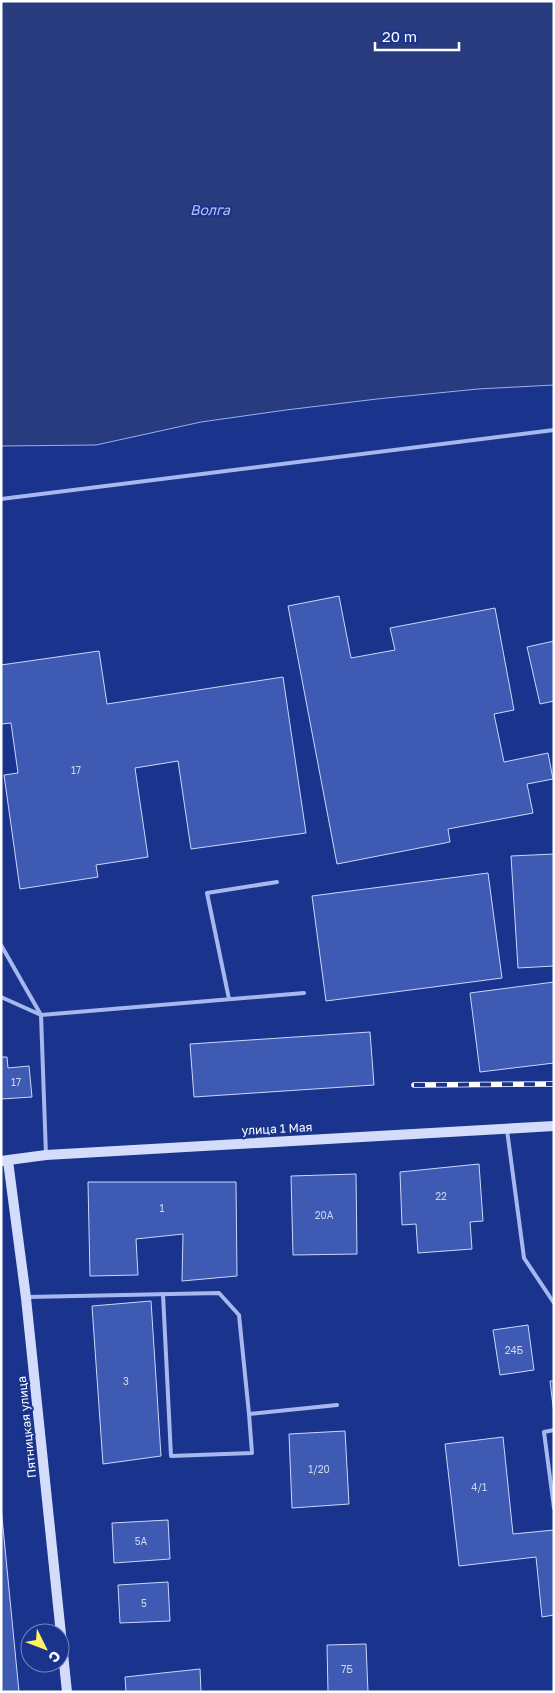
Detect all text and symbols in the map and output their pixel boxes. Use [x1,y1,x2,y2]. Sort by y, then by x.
scale bar [375,20,459,52]
text: 20 m [382,27,417,45]
water label: Волга [190,201,231,218]
house number: 17 [71,764,81,776]
house number: 17 [11,1076,21,1088]
street label: улица 1 Мая [241,1119,313,1138]
house number: 22 [435,1190,447,1202]
house number: 1 [160,1202,165,1214]
house number: 20А [315,1209,334,1221]
house number: 24Б [505,1344,524,1356]
street label: Пятницкая улица [14,1375,39,1479]
house number: 3 [123,1375,129,1387]
house number: 1/20 [308,1463,330,1475]
house number: 4/1 [471,1481,487,1493]
house number: 5А [135,1535,148,1547]
house number: 5 [141,1597,147,1609]
north arrow [20,1623,70,1673]
text: С [45,1648,65,1666]
house number: 7Б [341,1663,353,1675]

